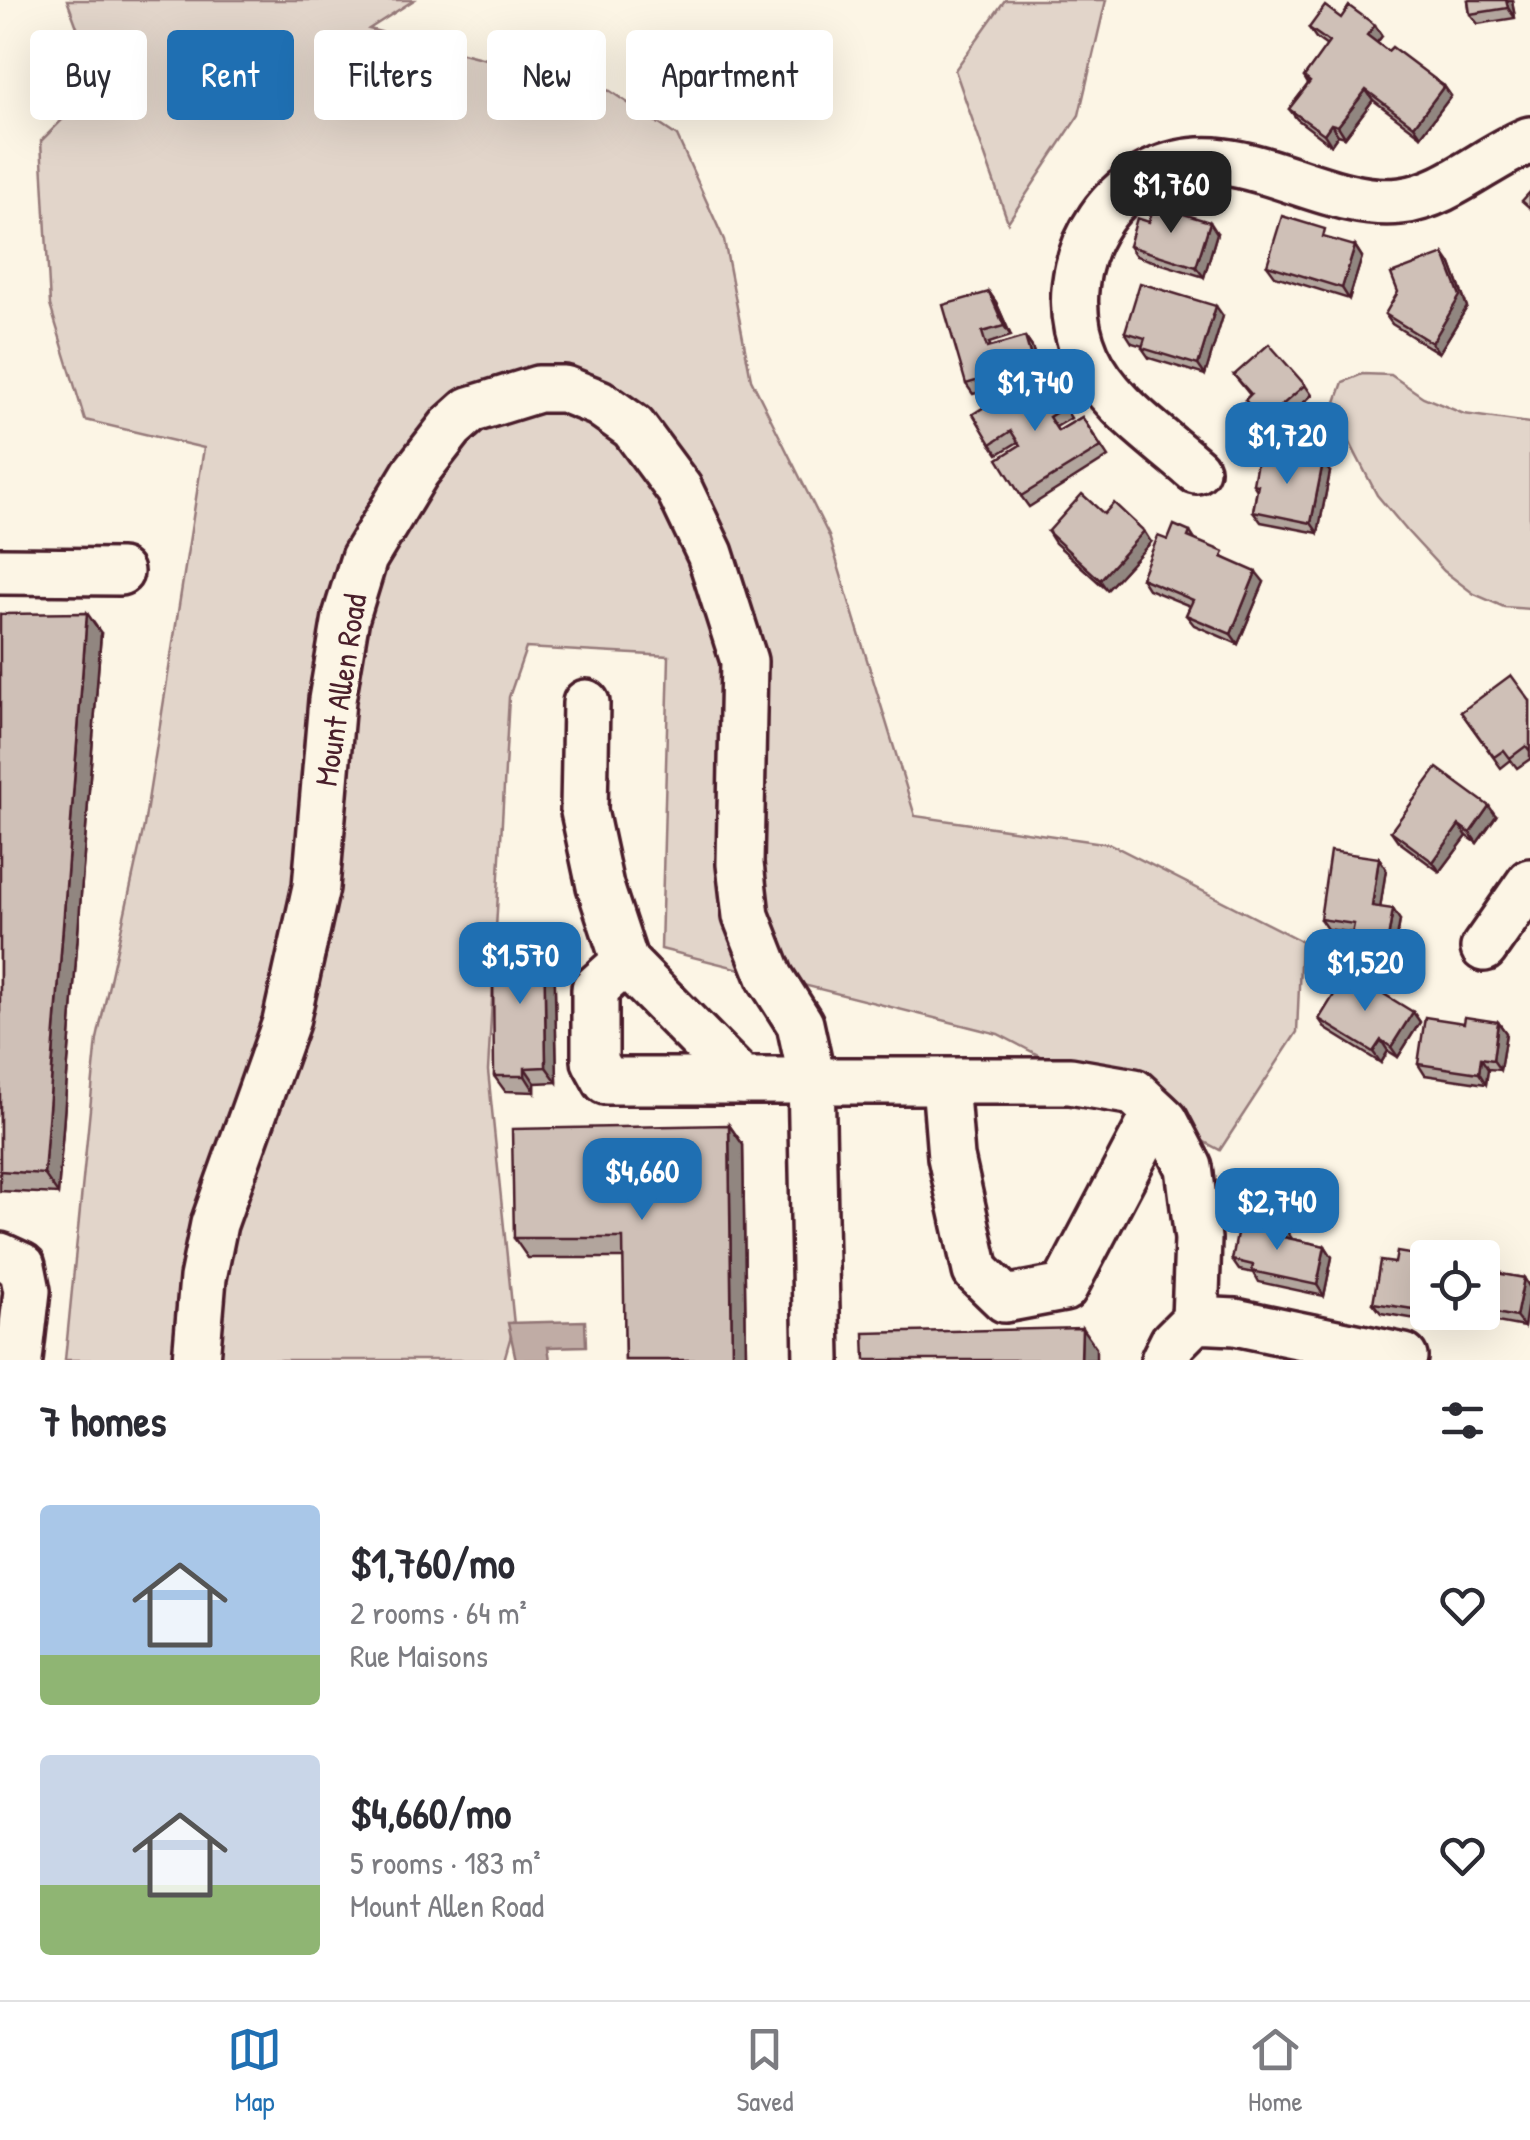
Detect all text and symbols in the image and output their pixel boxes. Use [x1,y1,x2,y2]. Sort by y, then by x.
chip: Buy [30,30,147,120]
chip: Rent [167,30,294,120]
chip: Filters [314,30,467,120]
chip: New [487,30,606,120]
chip: Apartment [626,30,833,120]
pin: $1,760 [1090,151,1252,236]
text: $1,760 [1132,162,1210,205]
pin: $1,740 [954,349,1116,434]
text: $1,740 [997,360,1073,403]
pin: $1,720 [1206,402,1368,487]
text: $1,720 [1247,413,1327,456]
street label: Mount Allen Road [304,591,376,789]
pin: $1,570 [439,922,601,1007]
pin: $1,520 [1284,929,1446,1014]
text: $1,570 [481,933,559,976]
text: $1,520 [1326,940,1404,983]
pin: $4,660 [561,1138,723,1223]
text: $4,660 [605,1149,679,1192]
pin: $2,740 [1196,1168,1358,1253]
text: $2,740 [1237,1179,1317,1222]
map controls [1410,1240,1500,1330]
button: locate [1410,1240,1500,1330]
text: 7 homes [40,1392,166,1449]
icon: filters [1435,1393,1490,1448]
text: $1,760/mo [350,1534,515,1591]
icon: home [120,1545,240,1665]
icon: heart [1435,1578,1490,1633]
text: 2 rooms · 64 m² [350,1591,527,1634]
text: Rue Maisons [350,1634,488,1677]
text: $4,660/mo [350,1784,511,1841]
icon: home [120,1795,240,1915]
icon: heart [1435,1828,1490,1883]
text: 5 rooms · 183 m² [350,1841,541,1884]
text: Mount Allen Road [350,1884,544,1927]
tab: Map [227,2022,282,2120]
tab: Saved [736,2022,794,2120]
tab: Home [1248,2022,1303,2120]

